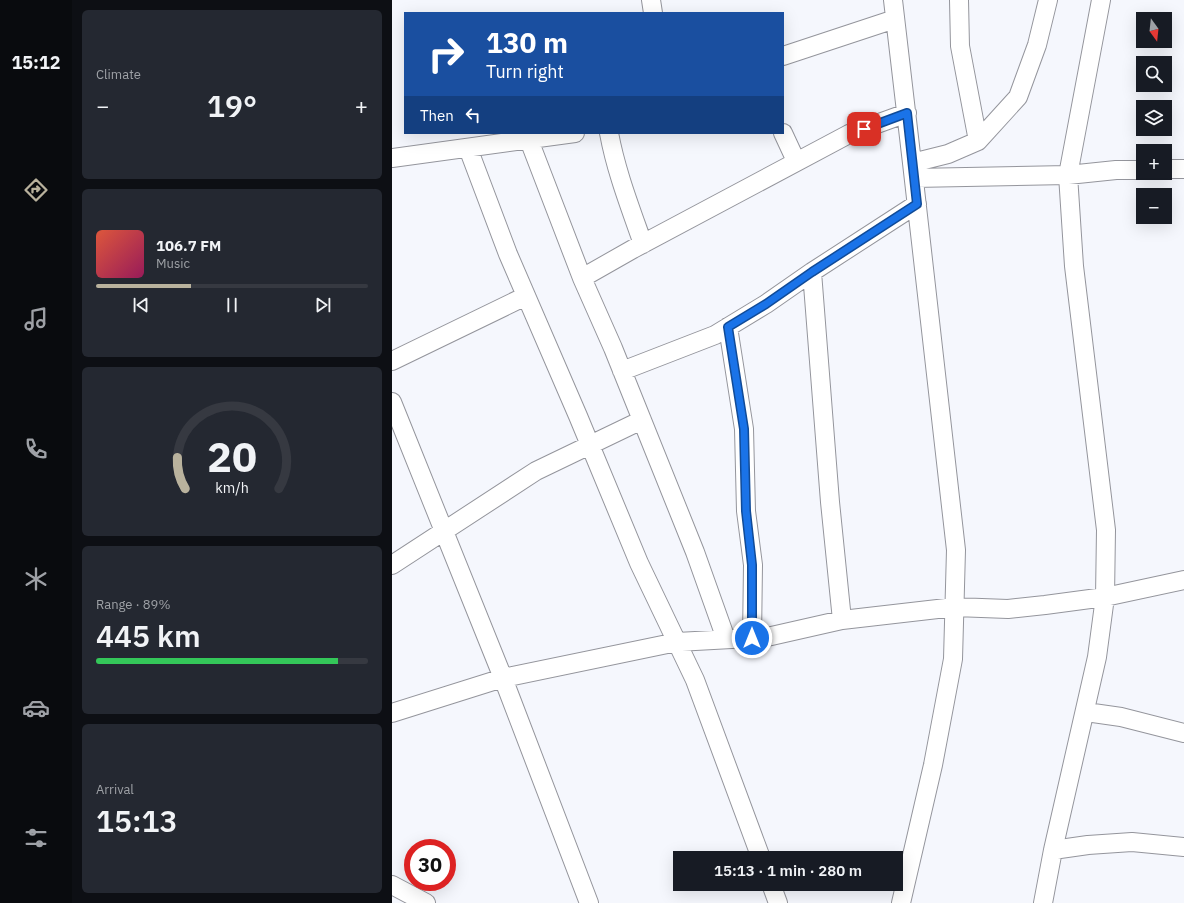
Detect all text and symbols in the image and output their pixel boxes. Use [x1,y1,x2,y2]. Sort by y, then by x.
north arrow [1136,12,1172,48]
map controls [1136,12,1172,224]
text: 130 m [486,24,568,61]
icon: right [420,28,472,80]
text: 15:12 [11,51,61,74]
button: search [1136,56,1172,92]
text: Turn right [486,60,564,83]
text: Climate [96,66,141,83]
text: 19° [207,86,257,125]
text: − [96,91,109,120]
text: + [355,91,368,120]
button: layers [1136,100,1172,136]
icon: left [462,104,484,126]
text: Then [420,106,454,125]
pin [847,112,881,146]
icon: arrive [853,118,875,140]
button: + [1136,144,1172,180]
icon: directions [22,176,50,204]
button: − [1136,188,1172,224]
text: 106.7 FM [156,236,221,255]
text: Music [156,255,190,272]
icon: previous [130,294,152,316]
icon: pause [221,294,243,316]
icon: next [312,294,334,316]
icon: music [22,305,50,333]
text: 20 [207,429,257,483]
icon: phone [22,435,50,463]
text: km/h [215,478,249,497]
icon: climate [22,565,50,593]
text: Range · 89% [96,596,170,613]
text: 445 km [96,616,201,655]
position arrow [731,617,773,659]
icon: car [22,694,50,722]
text: Arrival [96,781,134,798]
text: 15:13 [96,801,178,840]
icon: filters [22,824,50,852]
speed limit sign: 30 [404,839,456,891]
text: 15:13 · 1 min · 280 m [714,861,862,880]

